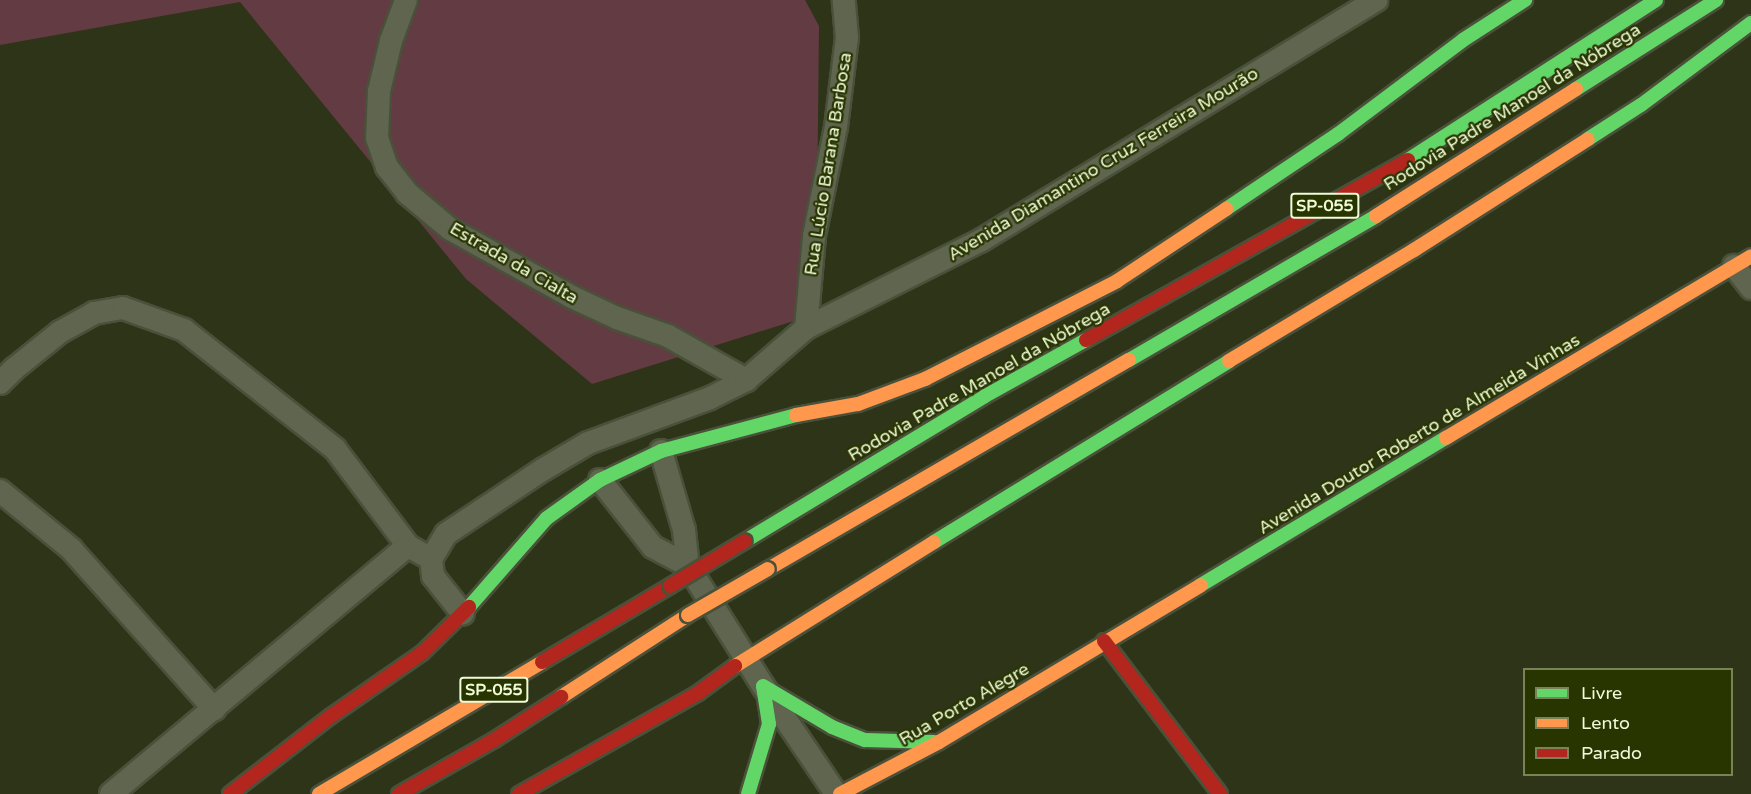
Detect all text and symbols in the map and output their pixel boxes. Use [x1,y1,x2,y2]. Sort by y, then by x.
street label: Rodovia Padre Manoel da Nóbrega [1379,19,1645,195]
street label: Rua Lúcio Barana Barbosa [800,51,856,277]
street label: Avenida Diamantino Cruz Ferreira Mourão [944,62,1262,266]
road number: SP-055 [1289,193,1361,219]
street label: Estrada da Cialta [446,217,582,309]
street label: Rodovia Padre Manoel da Nóbrega [844,298,1114,466]
street label: Avenida Doutor Roberto de Almeida Vinhas [1254,329,1584,539]
street label: Rua Porto Alegre [895,658,1033,750]
legend [1523,668,1733,776]
road number: SP-055 [458,677,530,703]
text: Livre [1581,682,1622,704]
text: Lento [1581,712,1630,734]
text: Parado [1581,742,1642,764]

